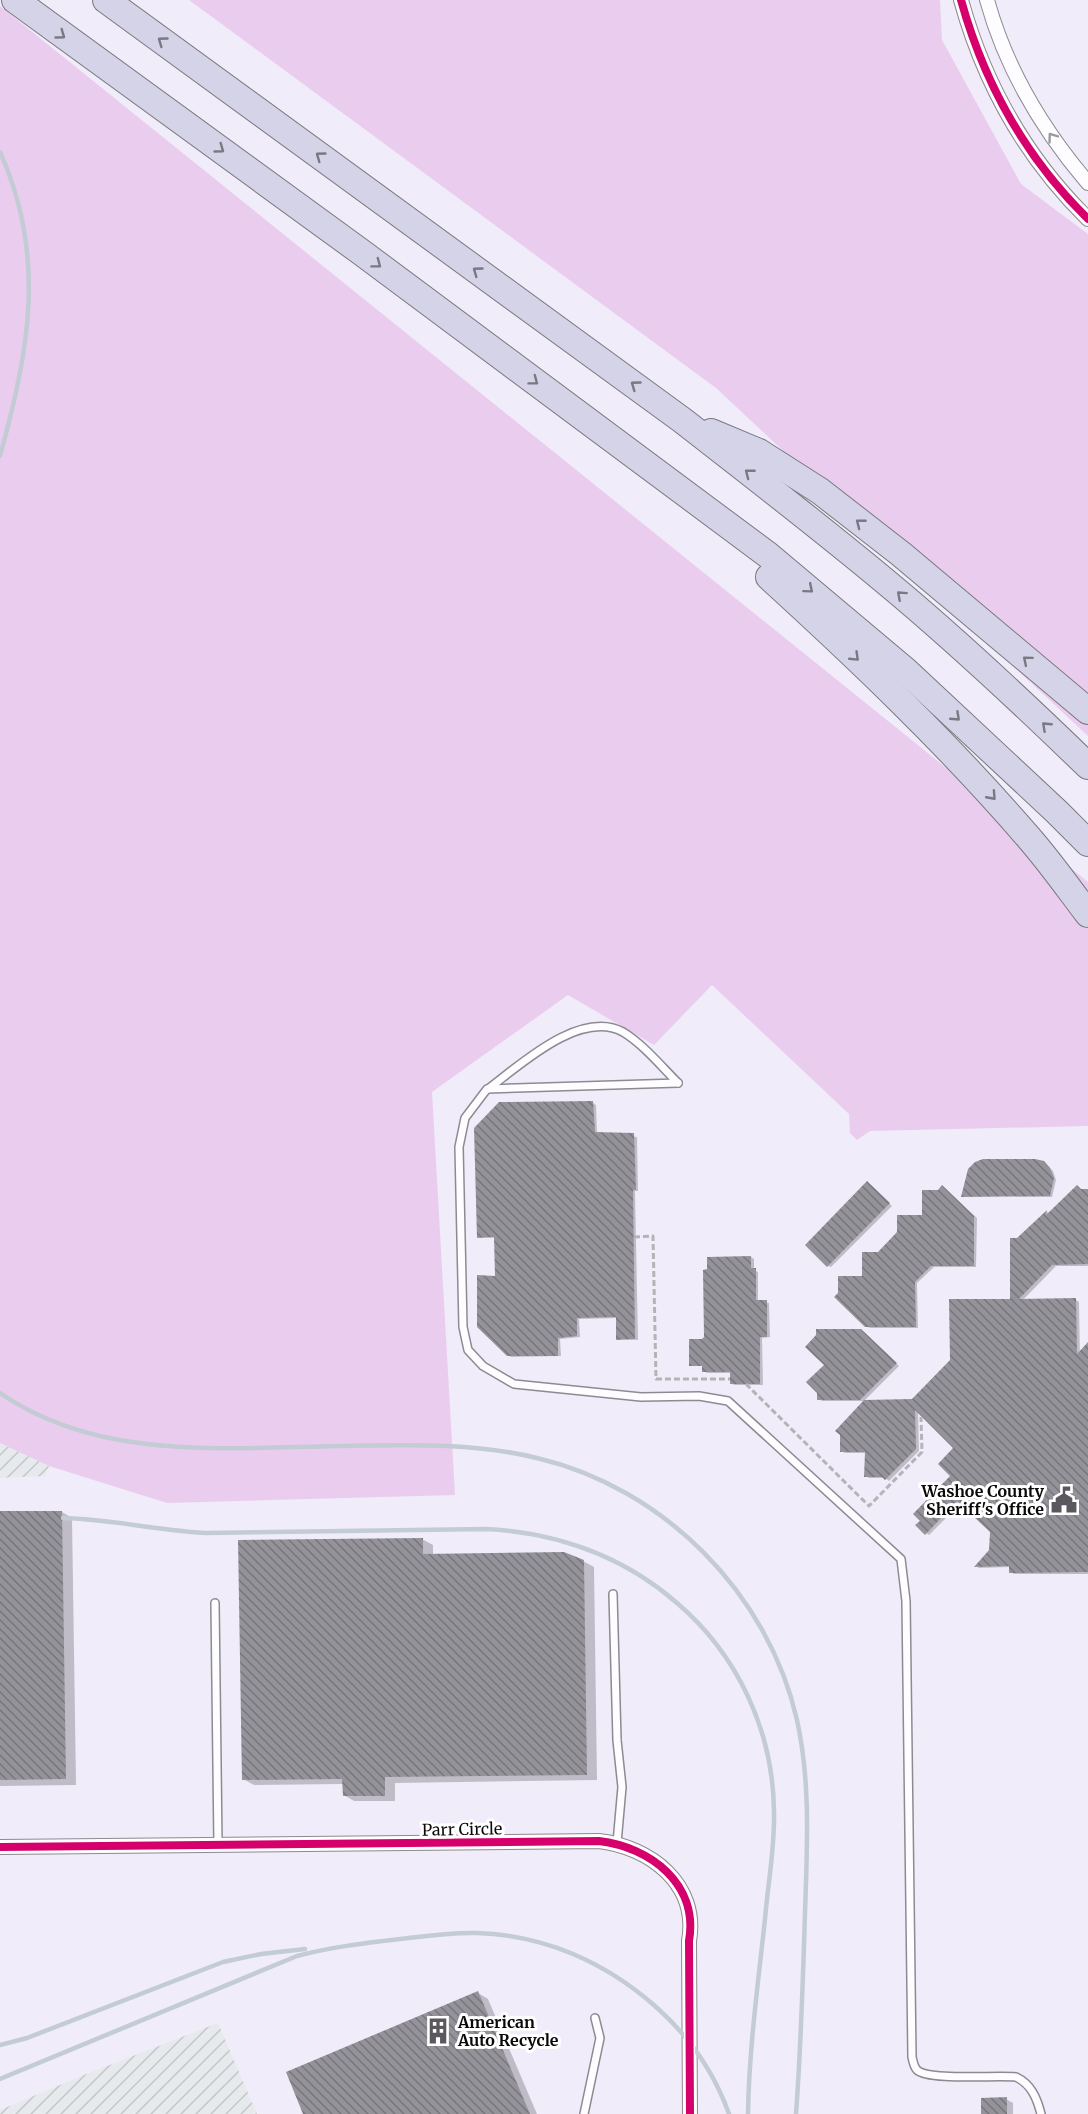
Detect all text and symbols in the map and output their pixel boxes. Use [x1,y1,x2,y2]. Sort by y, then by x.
one-way arrow [55,28,66,39]
one-way arrow [157,37,168,48]
one-way arrow [1048,132,1059,143]
one-way arrow [213,142,224,153]
one-way arrow [315,152,326,163]
one-way arrow [371,257,382,268]
one-way arrow [473,267,484,278]
one-way arrow [527,373,538,384]
one-way arrow [630,382,641,393]
one-way arrow [745,469,756,480]
one-way arrow [856,519,867,530]
one-way arrow [802,582,813,593]
one-way arrow [897,591,908,602]
one-way arrow [847,650,858,661]
one-way arrow [1023,656,1034,667]
one-way arrow [949,710,959,721]
one-way arrow [1042,722,1052,733]
one-way arrow [985,790,996,800]
place label: Washoe County Sheriff's Office [921,1481,1044,1519]
public building icon: Washoe County Sheriff's Office [1049,1485,1079,1515]
street label: Parr Circle [422,1818,502,1840]
place label: American Auto Recycle [457,2012,559,2050]
building icon: American Auto Recycle [423,2016,453,2046]

